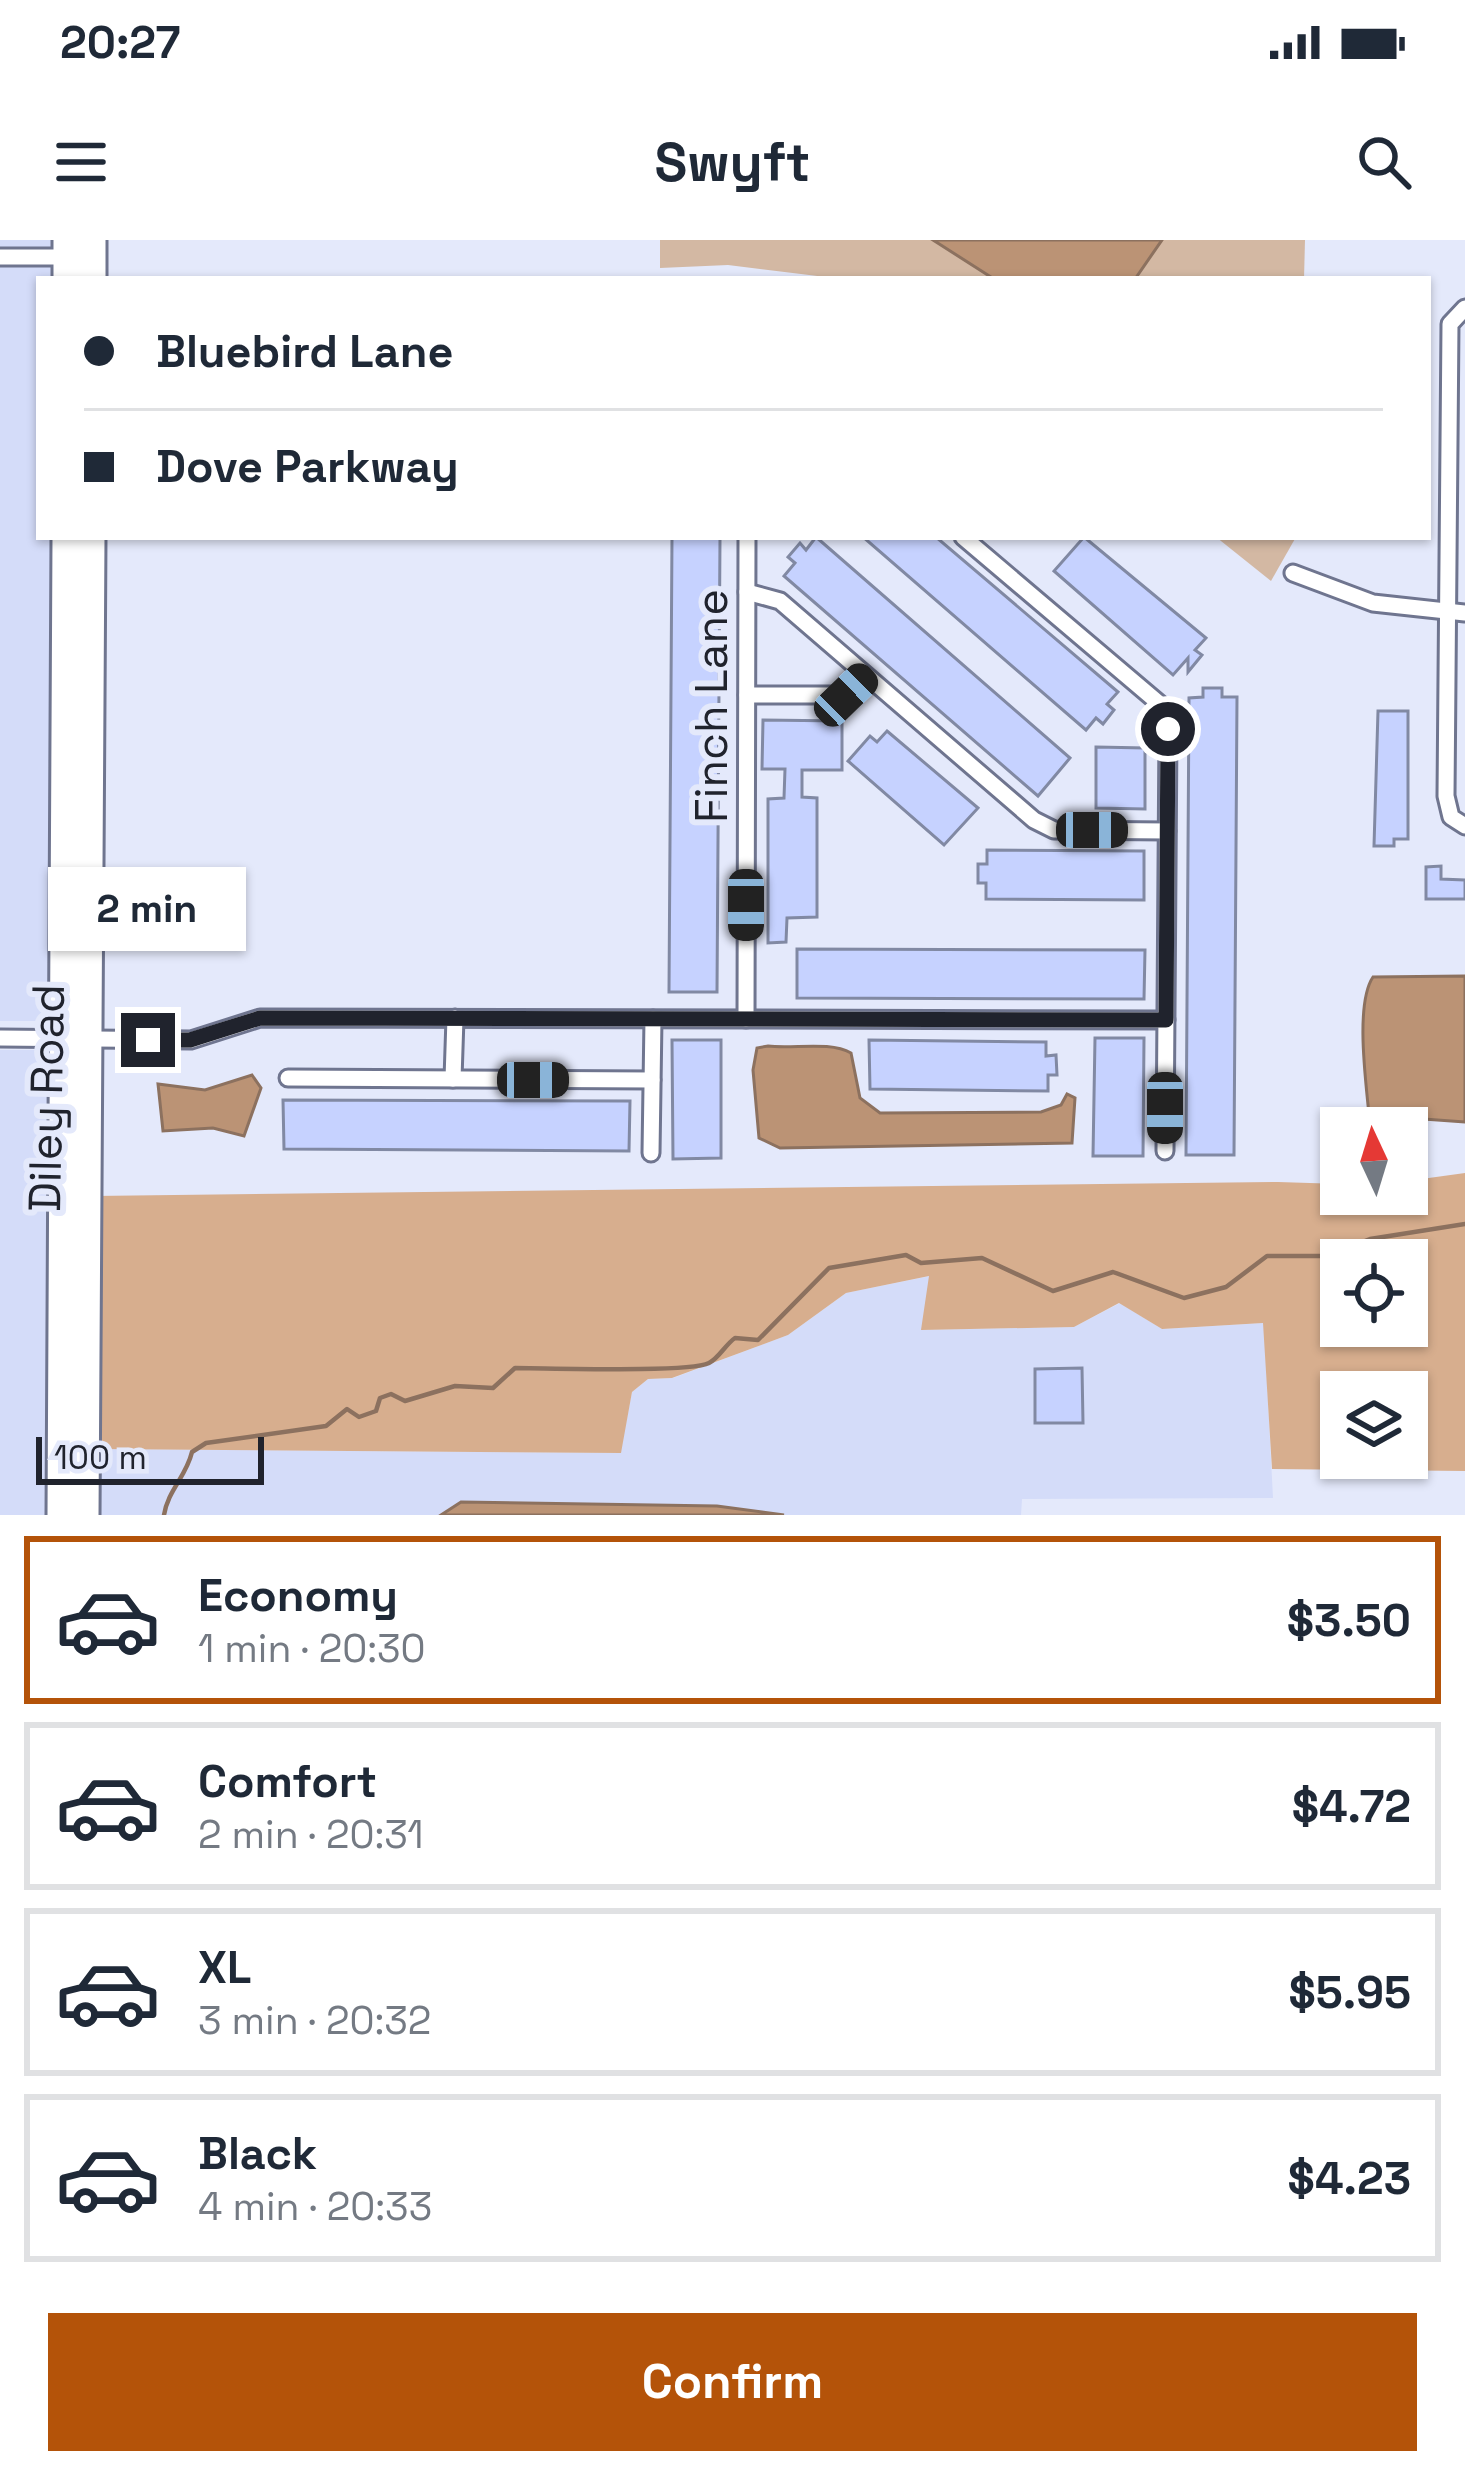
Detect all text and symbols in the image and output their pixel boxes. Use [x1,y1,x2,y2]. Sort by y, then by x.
text: 20:27 [60,14,181,71]
text: Swyft [655,128,810,197]
icon: menu [48,129,114,195]
icon: search [1351,129,1417,195]
text: Bluebird Lane [156,323,453,380]
text: Dove Parkway [156,438,459,495]
street label: Finch Lane [683,589,740,823]
car [808,657,884,733]
route start [1141,702,1195,756]
car [1056,812,1128,848]
callout: 2 min [49,866,247,950]
car [728,869,764,941]
text: 2 min [97,884,197,933]
street label: Diley Road [16,983,77,1213]
route end [121,1013,175,1067]
car [497,1062,569,1098]
car [1147,1072,1183,1144]
north arrow [1320,1107,1428,1215]
map controls [1320,1107,1428,1479]
button: locate [1320,1239,1428,1347]
button: layers [1320,1371,1428,1479]
scale bar [36,1431,264,1484]
text: 100 m [54,1437,147,1479]
icon: car [54,1566,162,1674]
text: Economy [198,1567,398,1624]
text: $3.50 [1287,1592,1411,1649]
text: 1 min · 20:30 [198,1624,426,1673]
icon: car [54,1752,162,1860]
text: Comfort [198,1753,377,1810]
text: $4.72 [1292,1778,1411,1835]
text: 2 min · 20:31 [198,1810,424,1859]
icon: car [54,1938,162,2046]
text: XL [198,1939,251,1996]
text: $5.95 [1289,1964,1411,2021]
text: 3 min · 20:32 [198,1996,431,2045]
icon: car [54,2124,162,2232]
text: Black [198,2125,317,2182]
text: $4.23 [1288,2150,1411,2207]
text: 4 min · 20:33 [198,2182,432,2231]
button: Confirm [48,2313,1417,2451]

